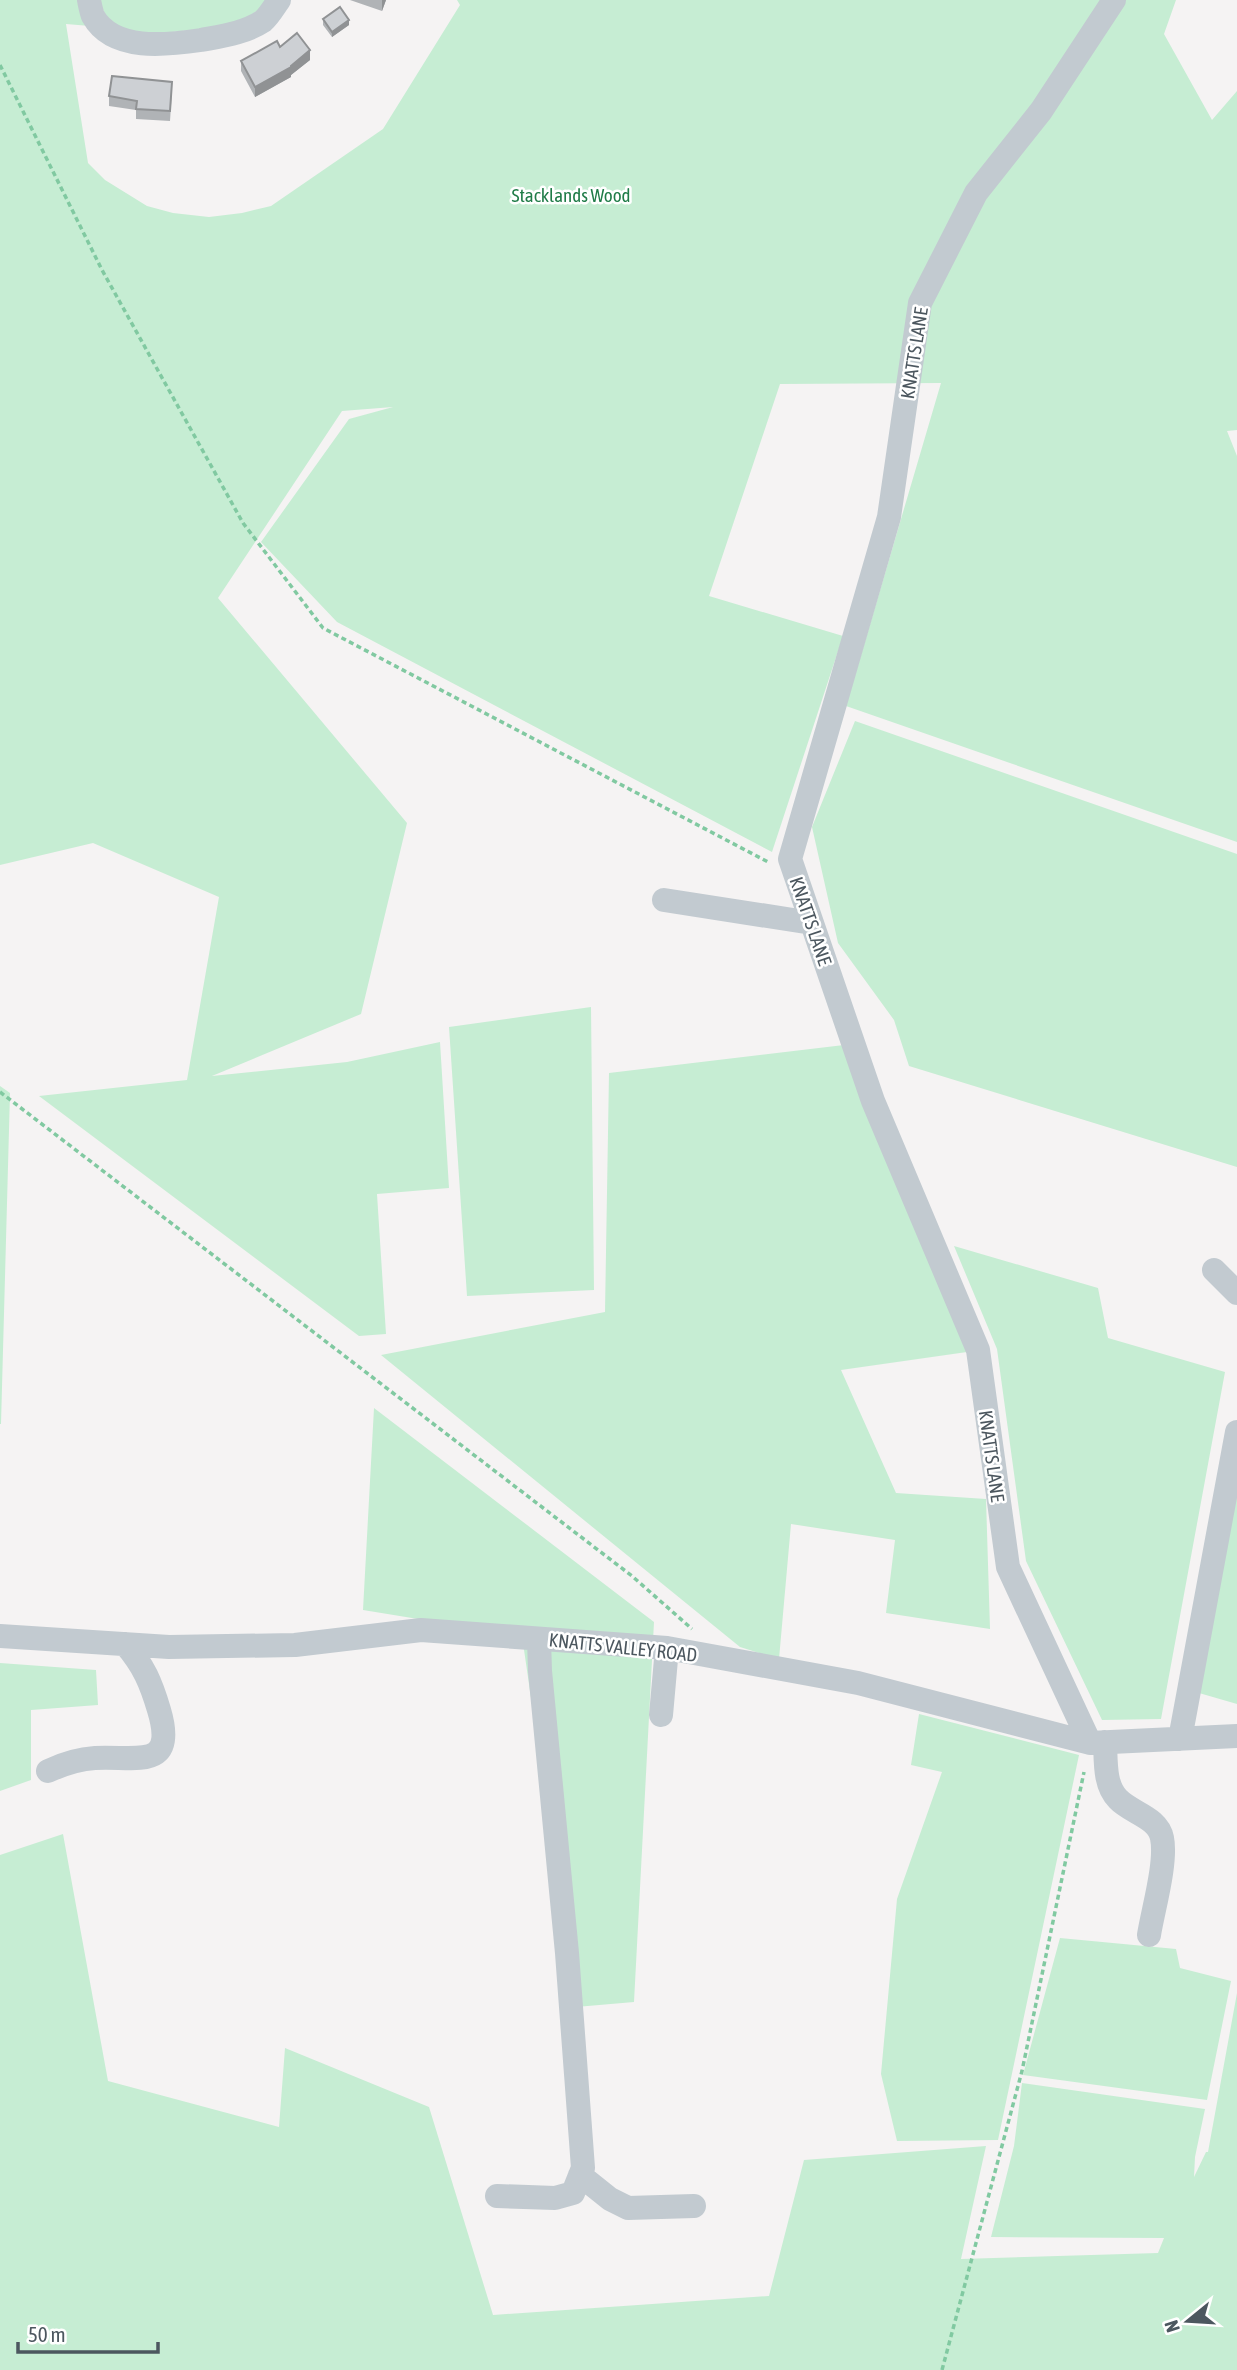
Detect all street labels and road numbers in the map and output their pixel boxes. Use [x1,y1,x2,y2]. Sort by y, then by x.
street label: KNATTS LANE [896,306,932,400]
street label: KNATTS LANE [786,874,836,968]
street label: KNATTS LANE [975,1409,1009,1503]
street label: KNATTS VALLEY ROAD [548,1628,698,1666]

